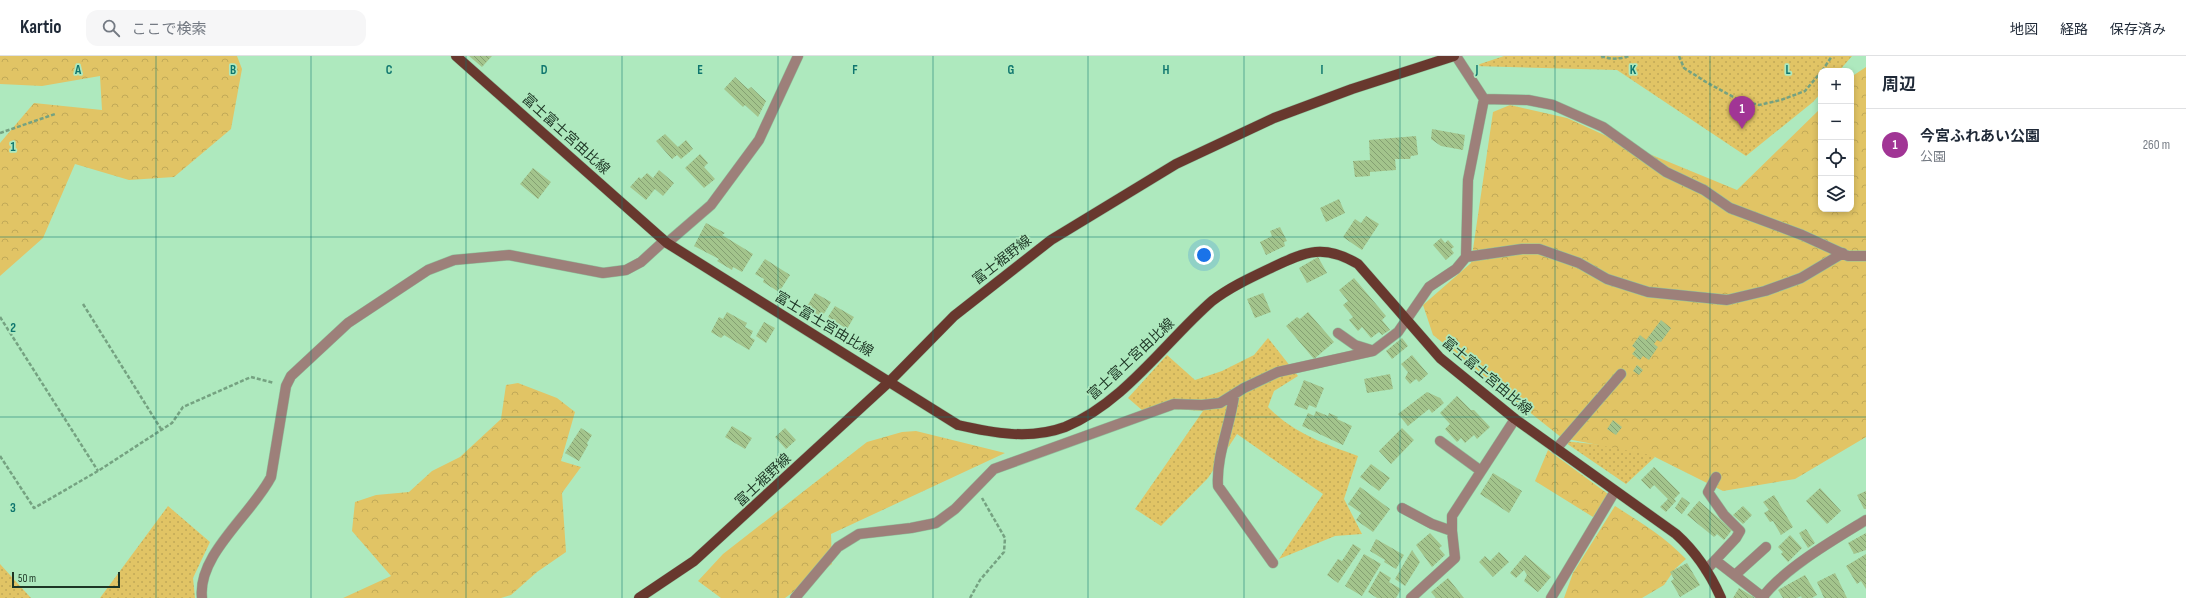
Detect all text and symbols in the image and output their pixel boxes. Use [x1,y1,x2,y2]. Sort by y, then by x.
search box [86,10,366,46]
text: Kartio [20,16,62,39]
icon: search [100,17,122,39]
text: ここで検索 [132,20,207,39]
text: 地図 [2010,21,2038,38]
text: 経路 [2060,21,2088,38]
text: 保存済み [2110,21,2166,38]
text: A [74,62,82,78]
text: B [230,62,236,78]
text: C [386,62,393,78]
text: D [541,62,548,78]
text: E [697,62,703,78]
text: F [852,62,858,78]
text: G [1008,62,1015,78]
text: H [1163,62,1170,78]
text: I [1321,62,1324,78]
text: J [1475,62,1479,78]
text: K [1630,62,1637,78]
text: L [1785,62,1791,78]
map controls [1818,68,1854,212]
button: + [1818,68,1854,104]
text: 周辺 [1882,75,1916,95]
street label: 富士富士宮由比線 [519,90,613,178]
pin: 1 [1729,96,1755,129]
button: − [1818,104,1854,140]
text: 今宮ふれあい公園 [1920,127,2040,146]
text: 1 [1892,137,1898,153]
text: 260 m [2143,137,2170,153]
text: 1 [10,139,16,155]
button: locate [1818,140,1854,176]
text: 公園 [1920,149,1946,165]
button: layers [1818,176,1854,212]
street label: 富士裾野線 [969,232,1035,288]
your location [1194,245,1214,265]
street label: 富士富士宮由比線 [772,288,876,360]
street label: 富士富士宮由比線 [1084,315,1178,403]
text: 2 [10,320,16,336]
street label: 富士富士宮由比線 [1439,333,1535,419]
street label: 富士裾野線 [732,450,794,510]
text: 3 [10,500,16,516]
scale bar [12,570,120,589]
text: 50 m [18,572,36,585]

